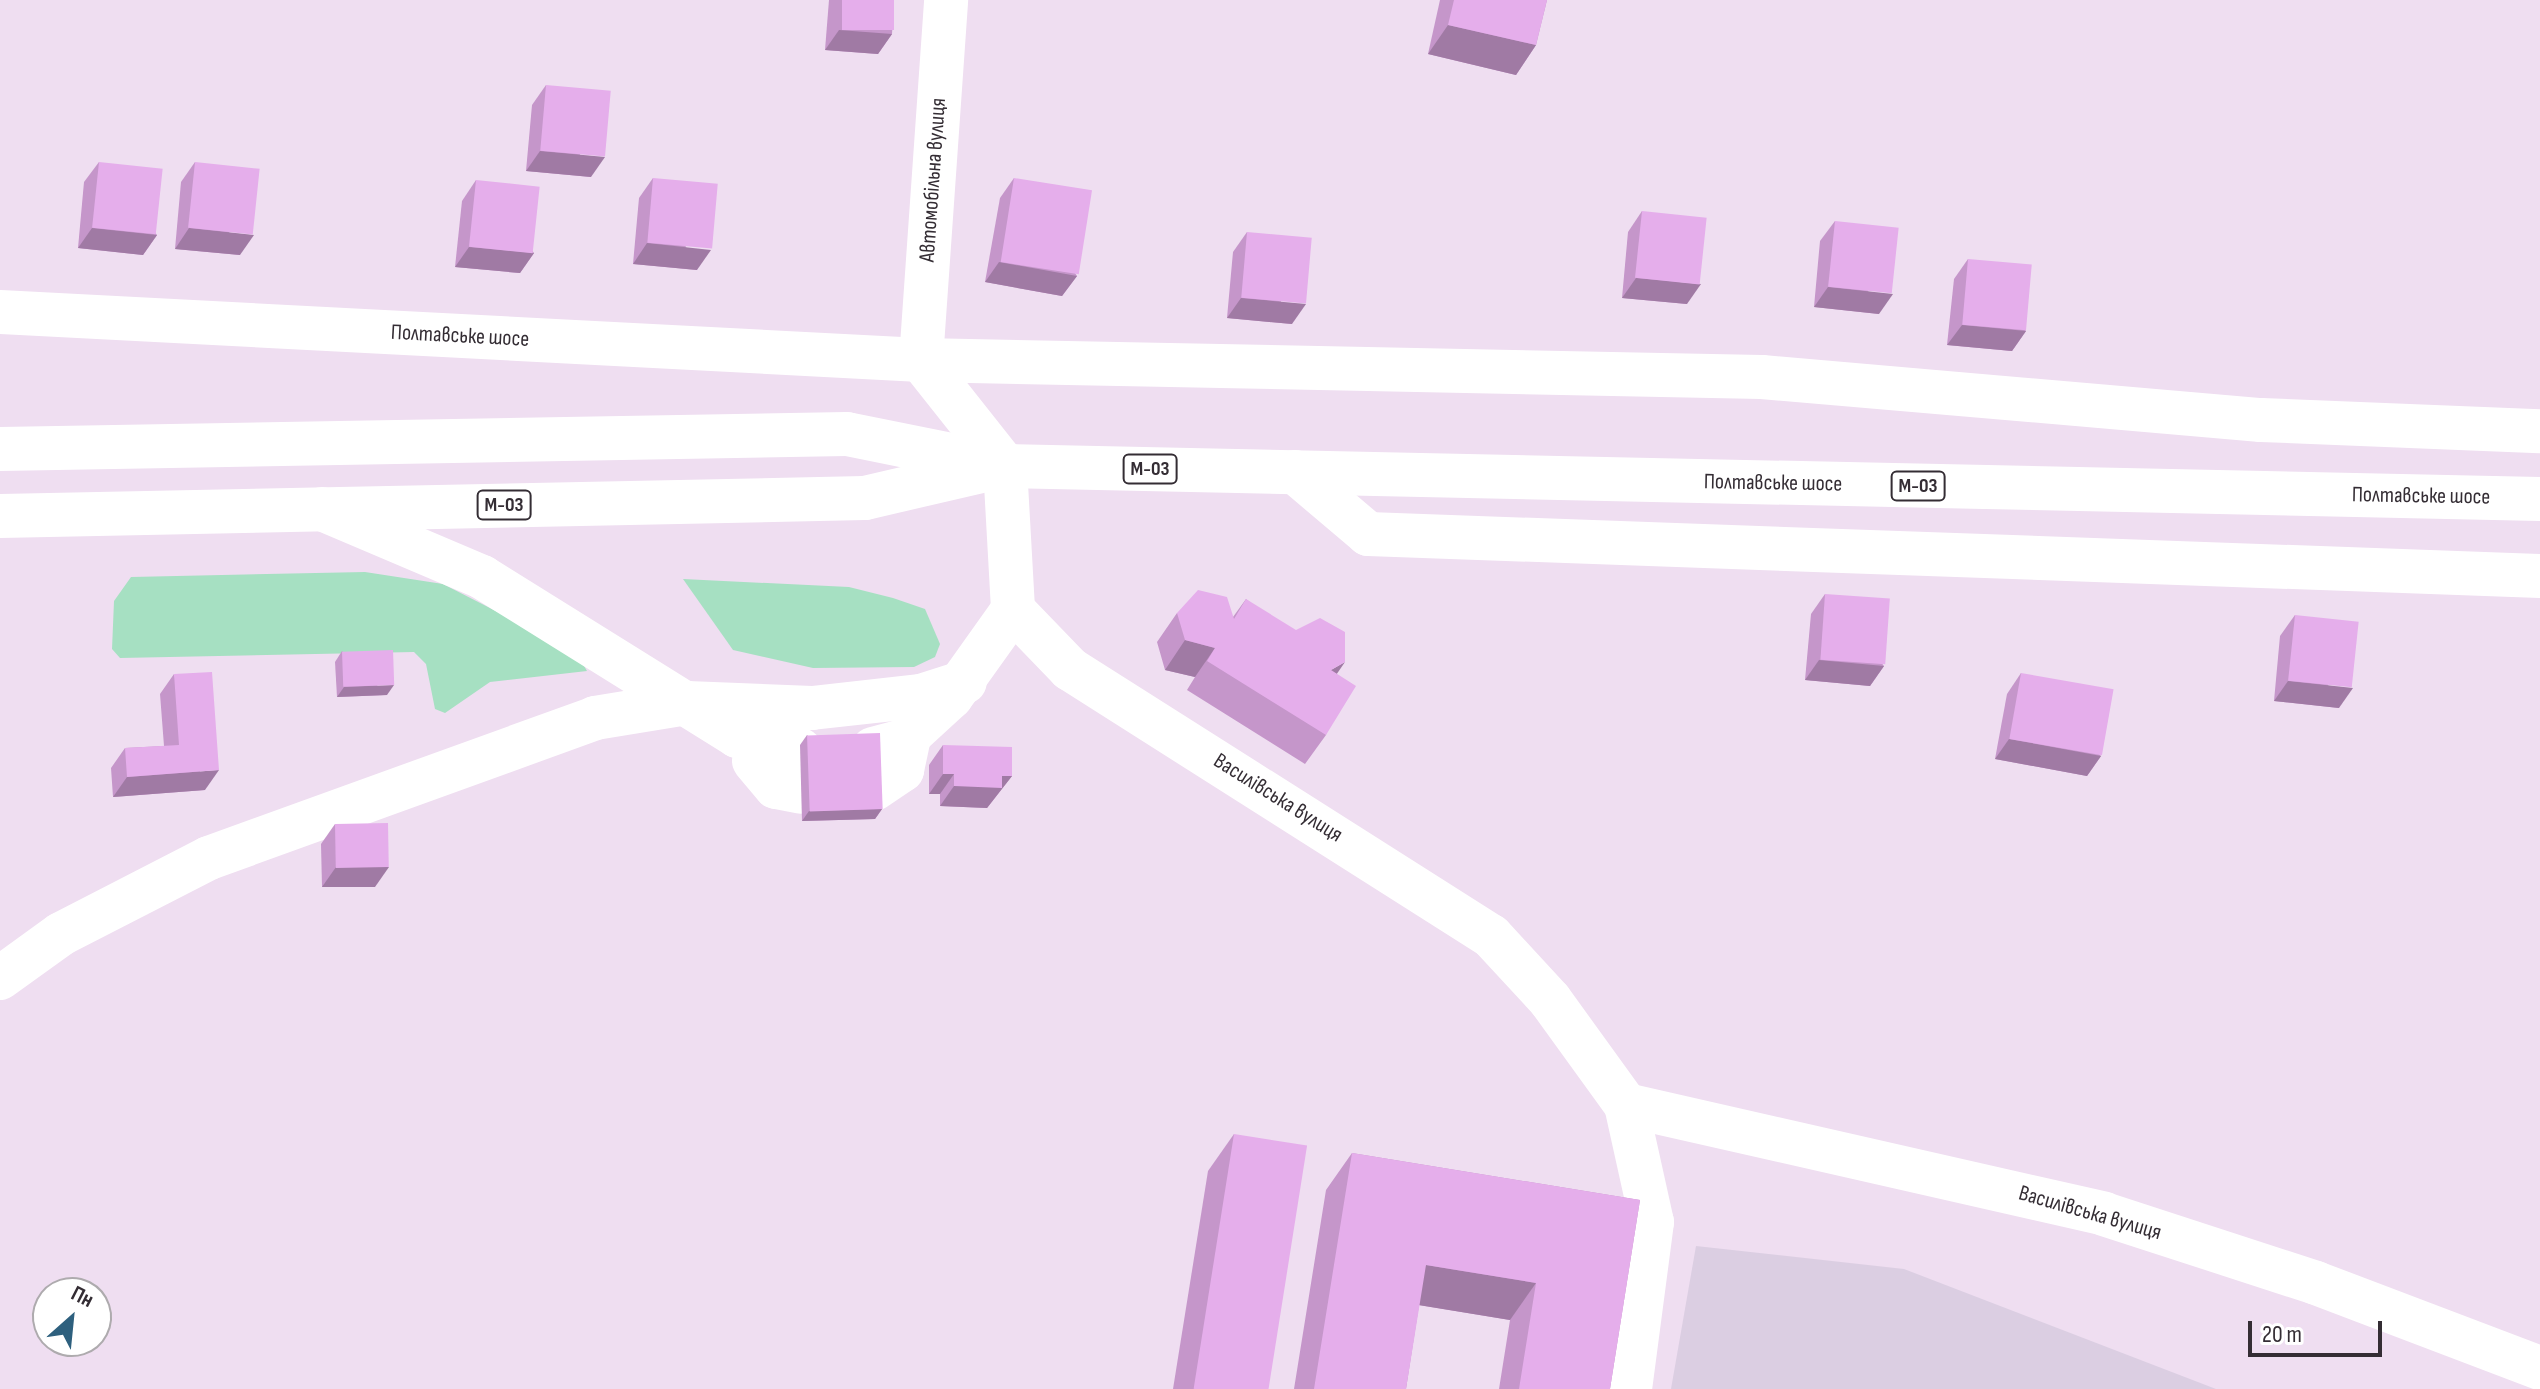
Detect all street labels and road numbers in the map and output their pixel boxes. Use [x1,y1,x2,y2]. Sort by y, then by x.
street label: Автомобільна вулиця [914,97,952,263]
street label: Полтавське шосе [390,319,530,353]
road number: М-03 [1122,453,1178,485]
street label: Полтавське шосе [1704,469,1842,497]
road number: М-03 [1890,470,1946,502]
street label: Полтавське шосе [2352,482,2490,510]
road number: М-03 [476,489,532,521]
street label: Василівська вулиця [1209,748,1347,848]
street label: Василівська вулиця [2016,1180,2164,1246]

